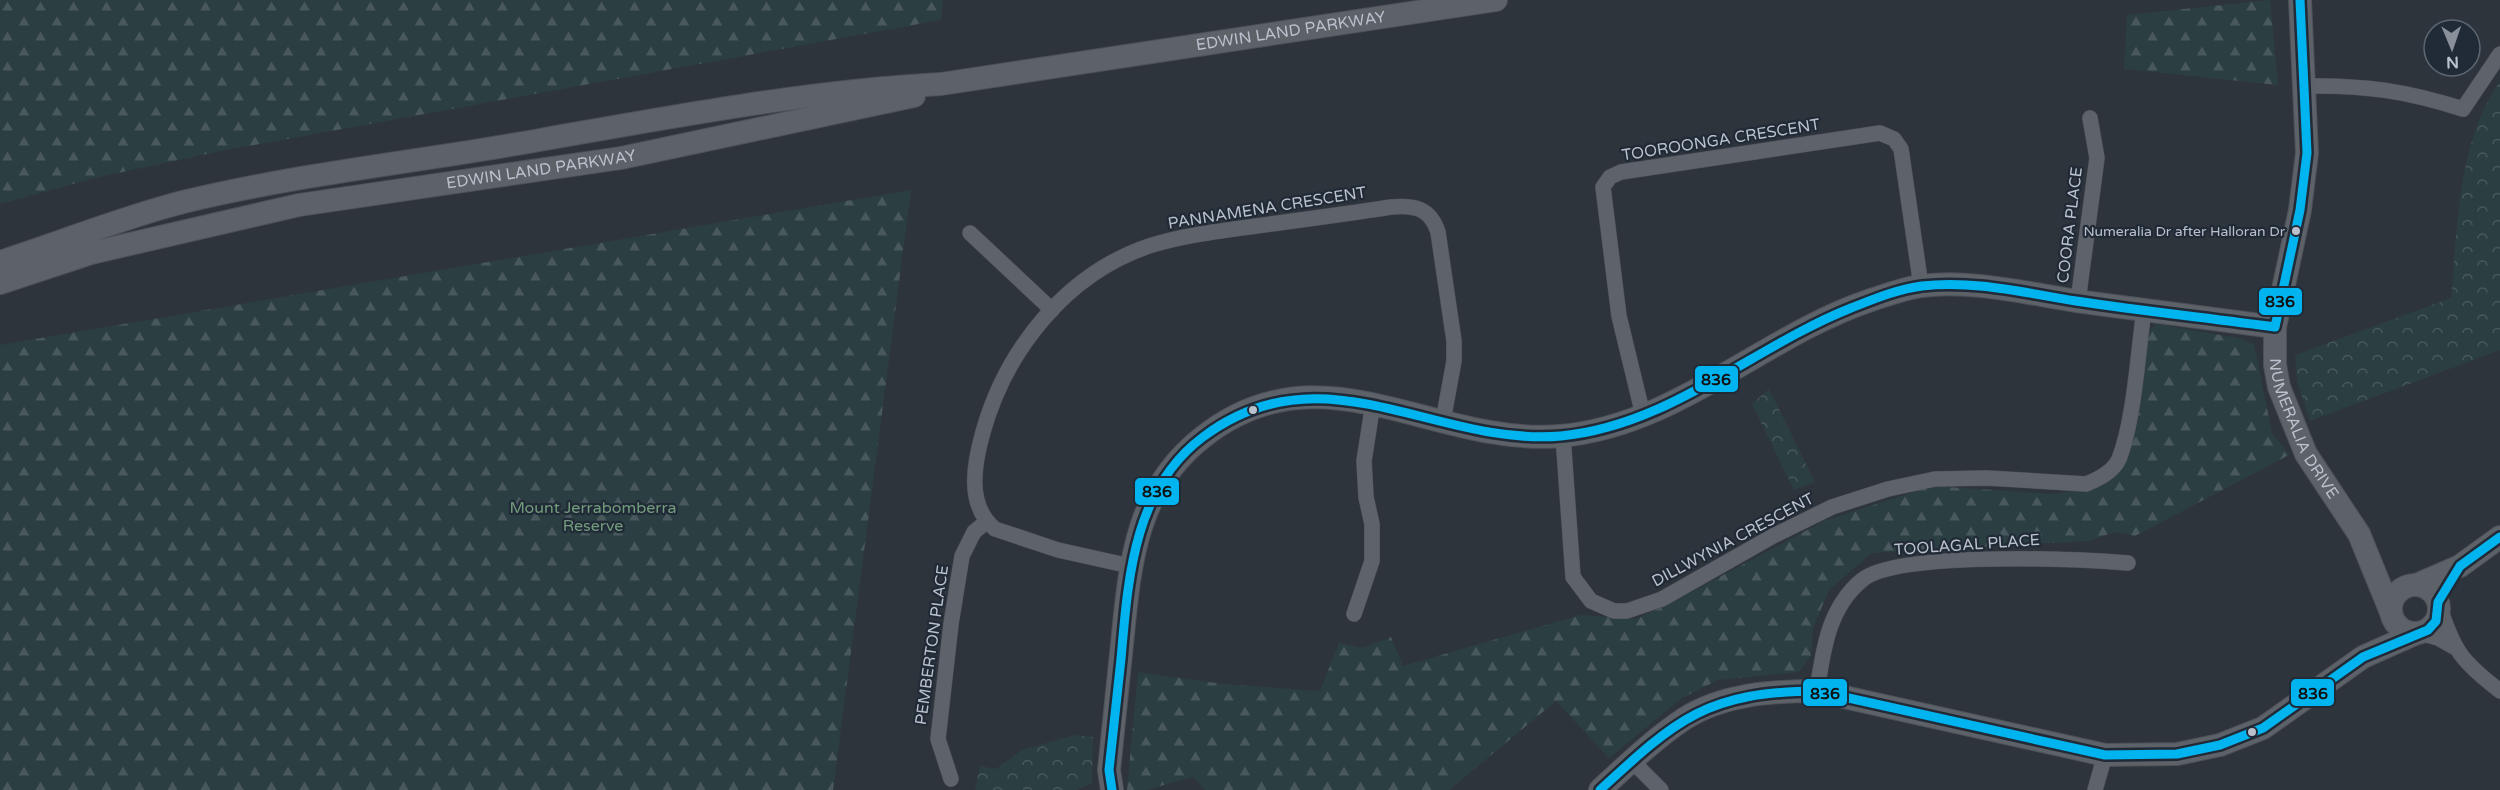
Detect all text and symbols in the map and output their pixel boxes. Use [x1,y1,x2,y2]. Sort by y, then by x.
street label: EDWIN LAND PARKWAY [1195,7,1387,55]
north arrow [2422,18,2482,78]
text: N [2446,52,2459,72]
street label: TOOROONGA CRESCENT [1621,114,1822,166]
street label: EDWIN LAND PARKWAY [445,145,638,193]
street label: COORA PLACE [2053,166,2087,284]
street label: PANNAMENA CRESCENT [1166,182,1368,234]
place label: Numeralia Dr after Halloran Dr [2083,223,2286,240]
marker: Numeralia Dr after Halloran Dr [2290,225,2302,237]
line badge: 836 [2258,287,2303,316]
text: 836 [2265,292,2295,312]
street label: NUMERALIA DRIVE [2265,358,2343,503]
line badge: 836 [1694,365,1739,393]
text: 836 [1701,370,1731,390]
unlabelled marker [1247,404,1259,416]
line badge: 836 [1134,477,1180,506]
text: 836 [1142,482,1172,502]
street label: DILLWYNIA CRESCENT [1648,489,1818,591]
park label: Mount Jerrabomberra Reserve [509,498,677,536]
street label: TOOLAGAL PLACE [1893,530,2041,560]
street label: PEMBERTON PLACE [911,564,953,726]
line badge: 836 [1802,678,1848,707]
line badge: 836 [2290,678,2335,707]
text: 836 [1810,684,1840,704]
text: 836 [2298,684,2328,704]
unlabelled marker [2246,726,2258,738]

